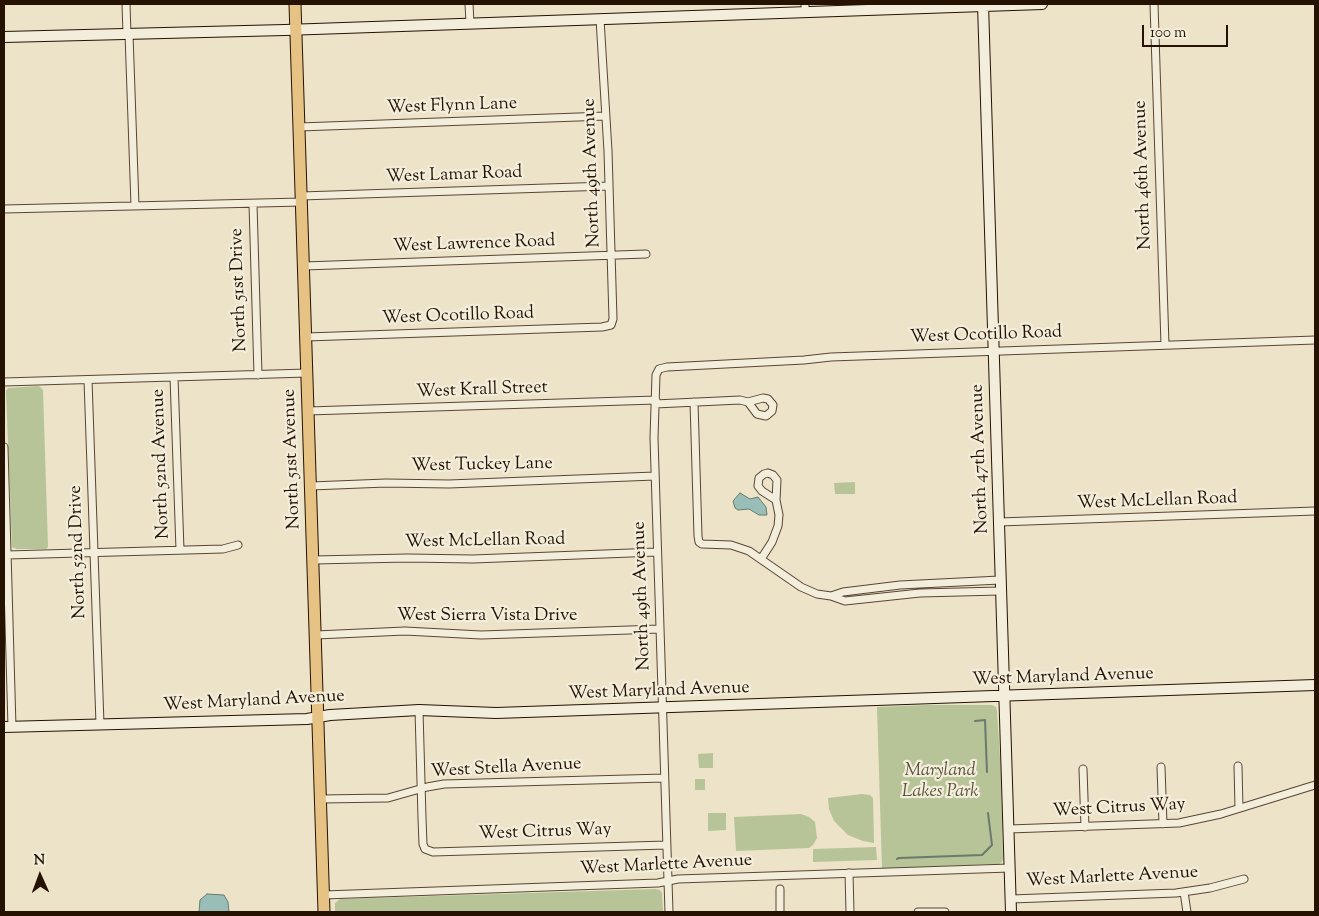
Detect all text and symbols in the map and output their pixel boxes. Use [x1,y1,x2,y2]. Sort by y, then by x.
scale bar [1144,15,1230,47]
text: 100 m [1150,23,1186,44]
street label: West Flynn Lane [386,94,518,120]
street label: North 49th Avenue [580,98,606,248]
street label: North 46th Avenue [1131,100,1157,250]
street label: West Lamar Road [385,163,523,189]
street label: North 51st Drive [227,228,253,352]
street label: West Lawrence Road [392,231,556,259]
street label: West Ocotillo Road [382,304,534,330]
street label: West Ocotillo Road [910,323,1062,349]
street label: West Krall Street [416,378,548,404]
street label: North 47th Avenue [968,384,994,534]
street label: North 52nd Avenue [149,388,175,540]
street label: North 51st Avenue [280,388,306,530]
street label: West Tuckey Lane [411,454,553,478]
street label: North 52nd Drive [66,485,92,619]
street label: West McLellan Road [1076,488,1238,516]
street label: North 49th Avenue [630,521,656,671]
street label: West McLellan Road [405,530,565,554]
street label: West Sierra Vista Drive [397,606,577,628]
street label: West Maryland Avenue [972,664,1154,692]
street label: West Maryland Avenue [568,678,750,706]
street label: West Maryland Avenue [163,686,345,718]
street label: West Stella Avenue [430,754,582,784]
park label: Maryland Lakes Park [902,761,978,804]
street label: West Citrus Way [1052,795,1186,823]
street label: West Citrus Way [478,820,612,846]
north arrow [15,851,65,901]
text: N [34,851,45,871]
street label: West Marlette Avenue [579,851,753,881]
street label: West Marlette Avenue [1025,863,1199,893]

